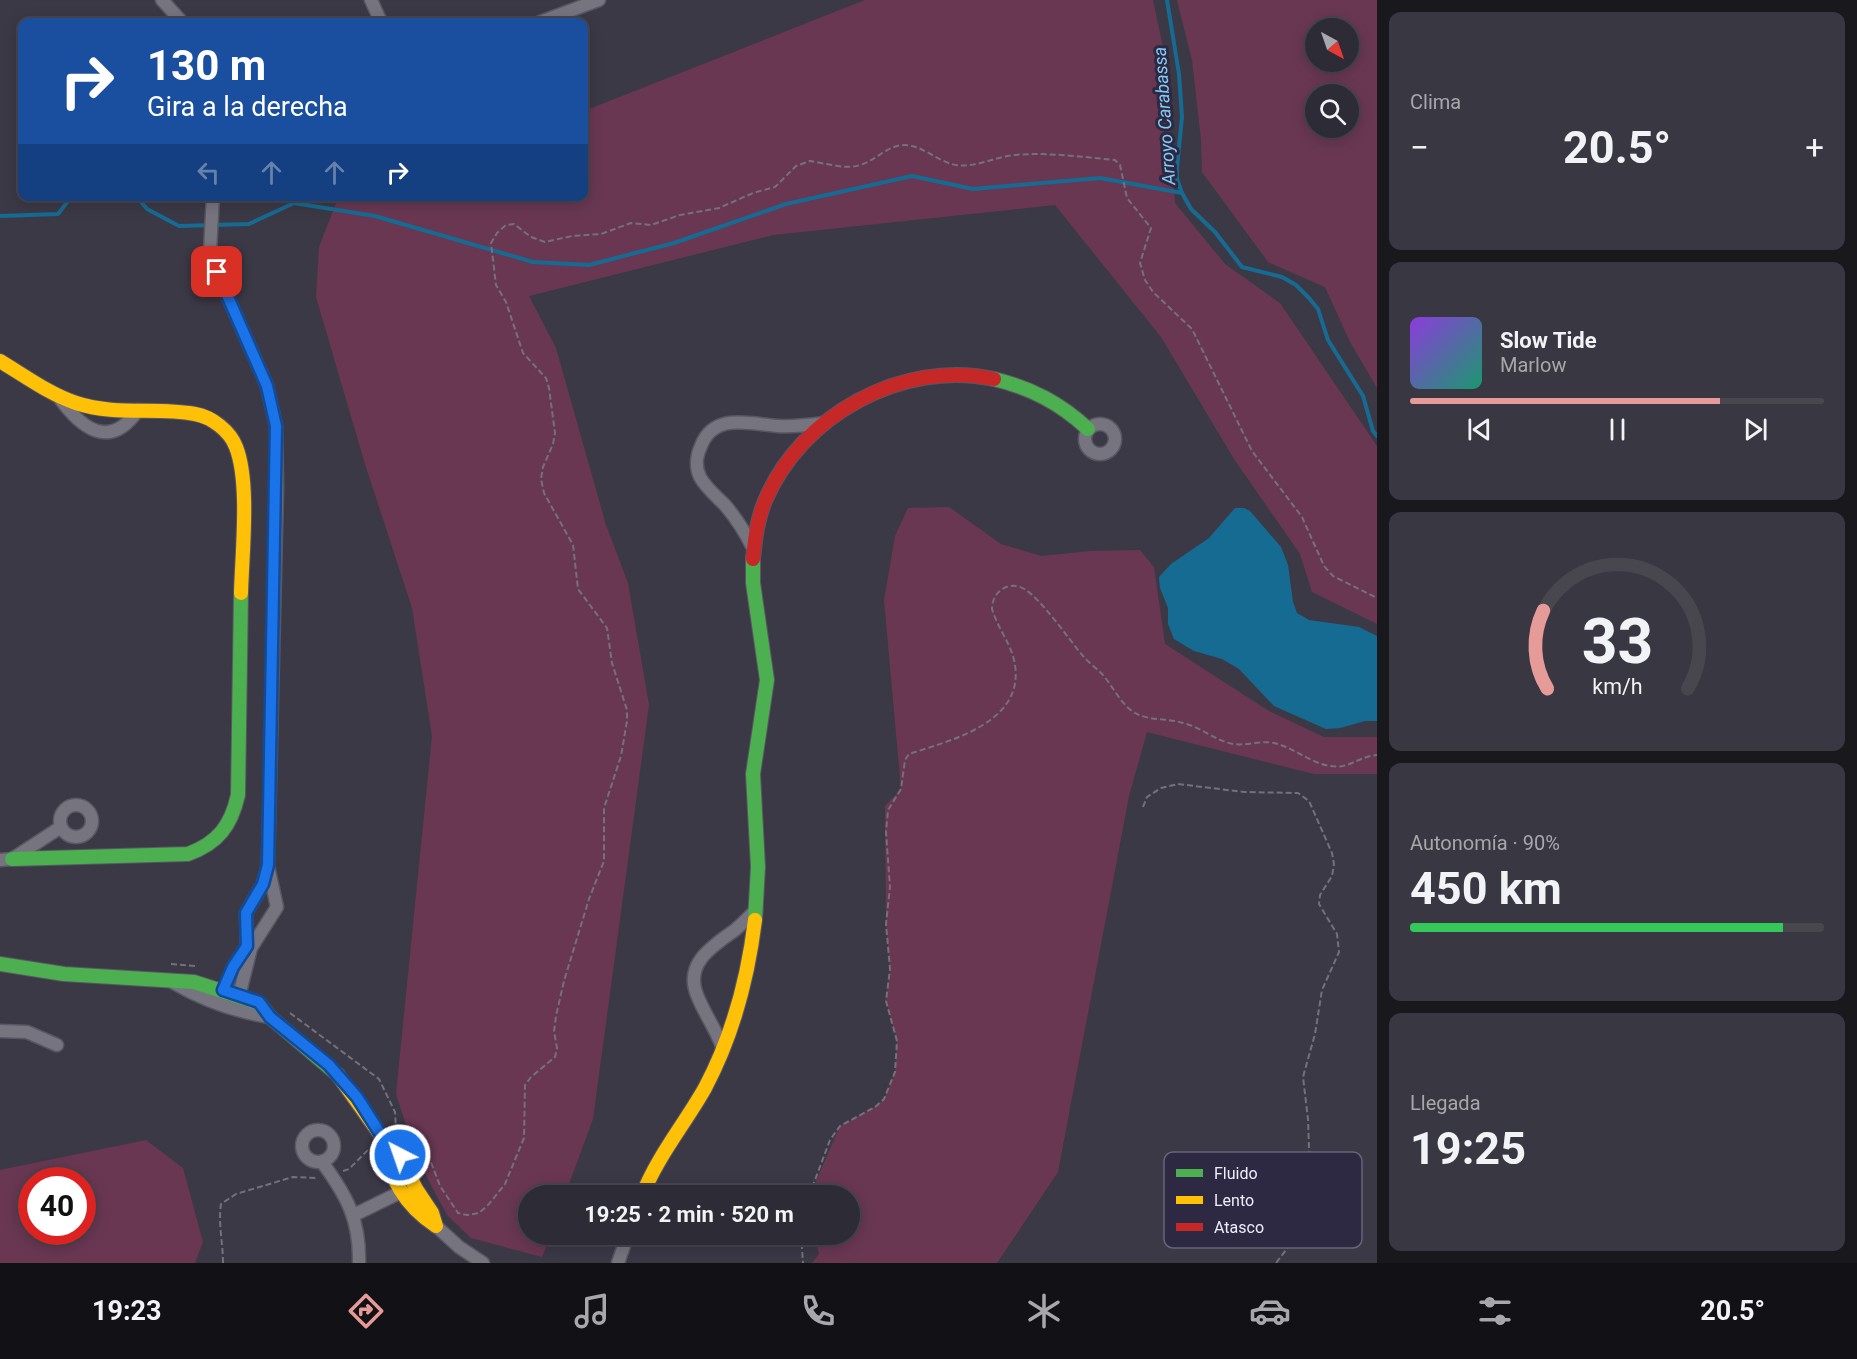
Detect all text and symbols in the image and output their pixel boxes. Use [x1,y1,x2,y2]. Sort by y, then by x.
north arrow [1305,18,1359,72]
map controls [1305,18,1359,138]
text: 130 m [147,41,266,90]
icon: right [48,42,126,120]
water label: Arroyo Carabassa [1149,46,1179,187]
button: search [1305,84,1359,138]
text: Clima [1410,90,1461,114]
text: Gira a la derecha [147,91,348,123]
text: 20.5° [1563,121,1671,174]
text: − [1410,128,1429,167]
text: + [1805,128,1824,167]
icon: left [192,156,225,189]
icon: ahead [255,156,288,189]
icon: ahead [318,156,351,189]
icon: right [381,156,414,189]
pin [191,246,242,297]
icon: arrive [200,255,233,288]
text: Slow Tide [1500,328,1597,353]
text: Marlow [1500,353,1566,377]
icon: previous [1463,413,1496,446]
icon: pause [1601,413,1634,446]
icon: next [1739,413,1772,446]
text: 33 [1581,605,1653,678]
text: km/h [1592,674,1642,699]
text: Autonomía · 90% [1410,831,1560,855]
text: 450 km [1410,862,1562,915]
text: Llegada [1410,1091,1481,1115]
text: 19:25 [1410,1122,1526,1175]
position arrow [368,1123,432,1187]
legend [1164,1152,1362,1248]
text: Fluido [1214,1164,1258,1183]
speed limit sign: 40 [18,1167,96,1245]
text: Lento [1214,1191,1254,1210]
text: 19:25 · 2 min · 520 m [584,1202,794,1227]
text: Atasco [1214,1218,1264,1237]
icon: directions [345,1290,387,1332]
icon: music [571,1290,613,1332]
icon: phone [797,1290,839,1332]
icon: climate [1023,1290,1065,1332]
icon: car [1249,1290,1291,1332]
icon: filters [1474,1290,1516,1332]
text: 19:23 [92,1295,161,1327]
text: 20.5° [1700,1295,1765,1327]

